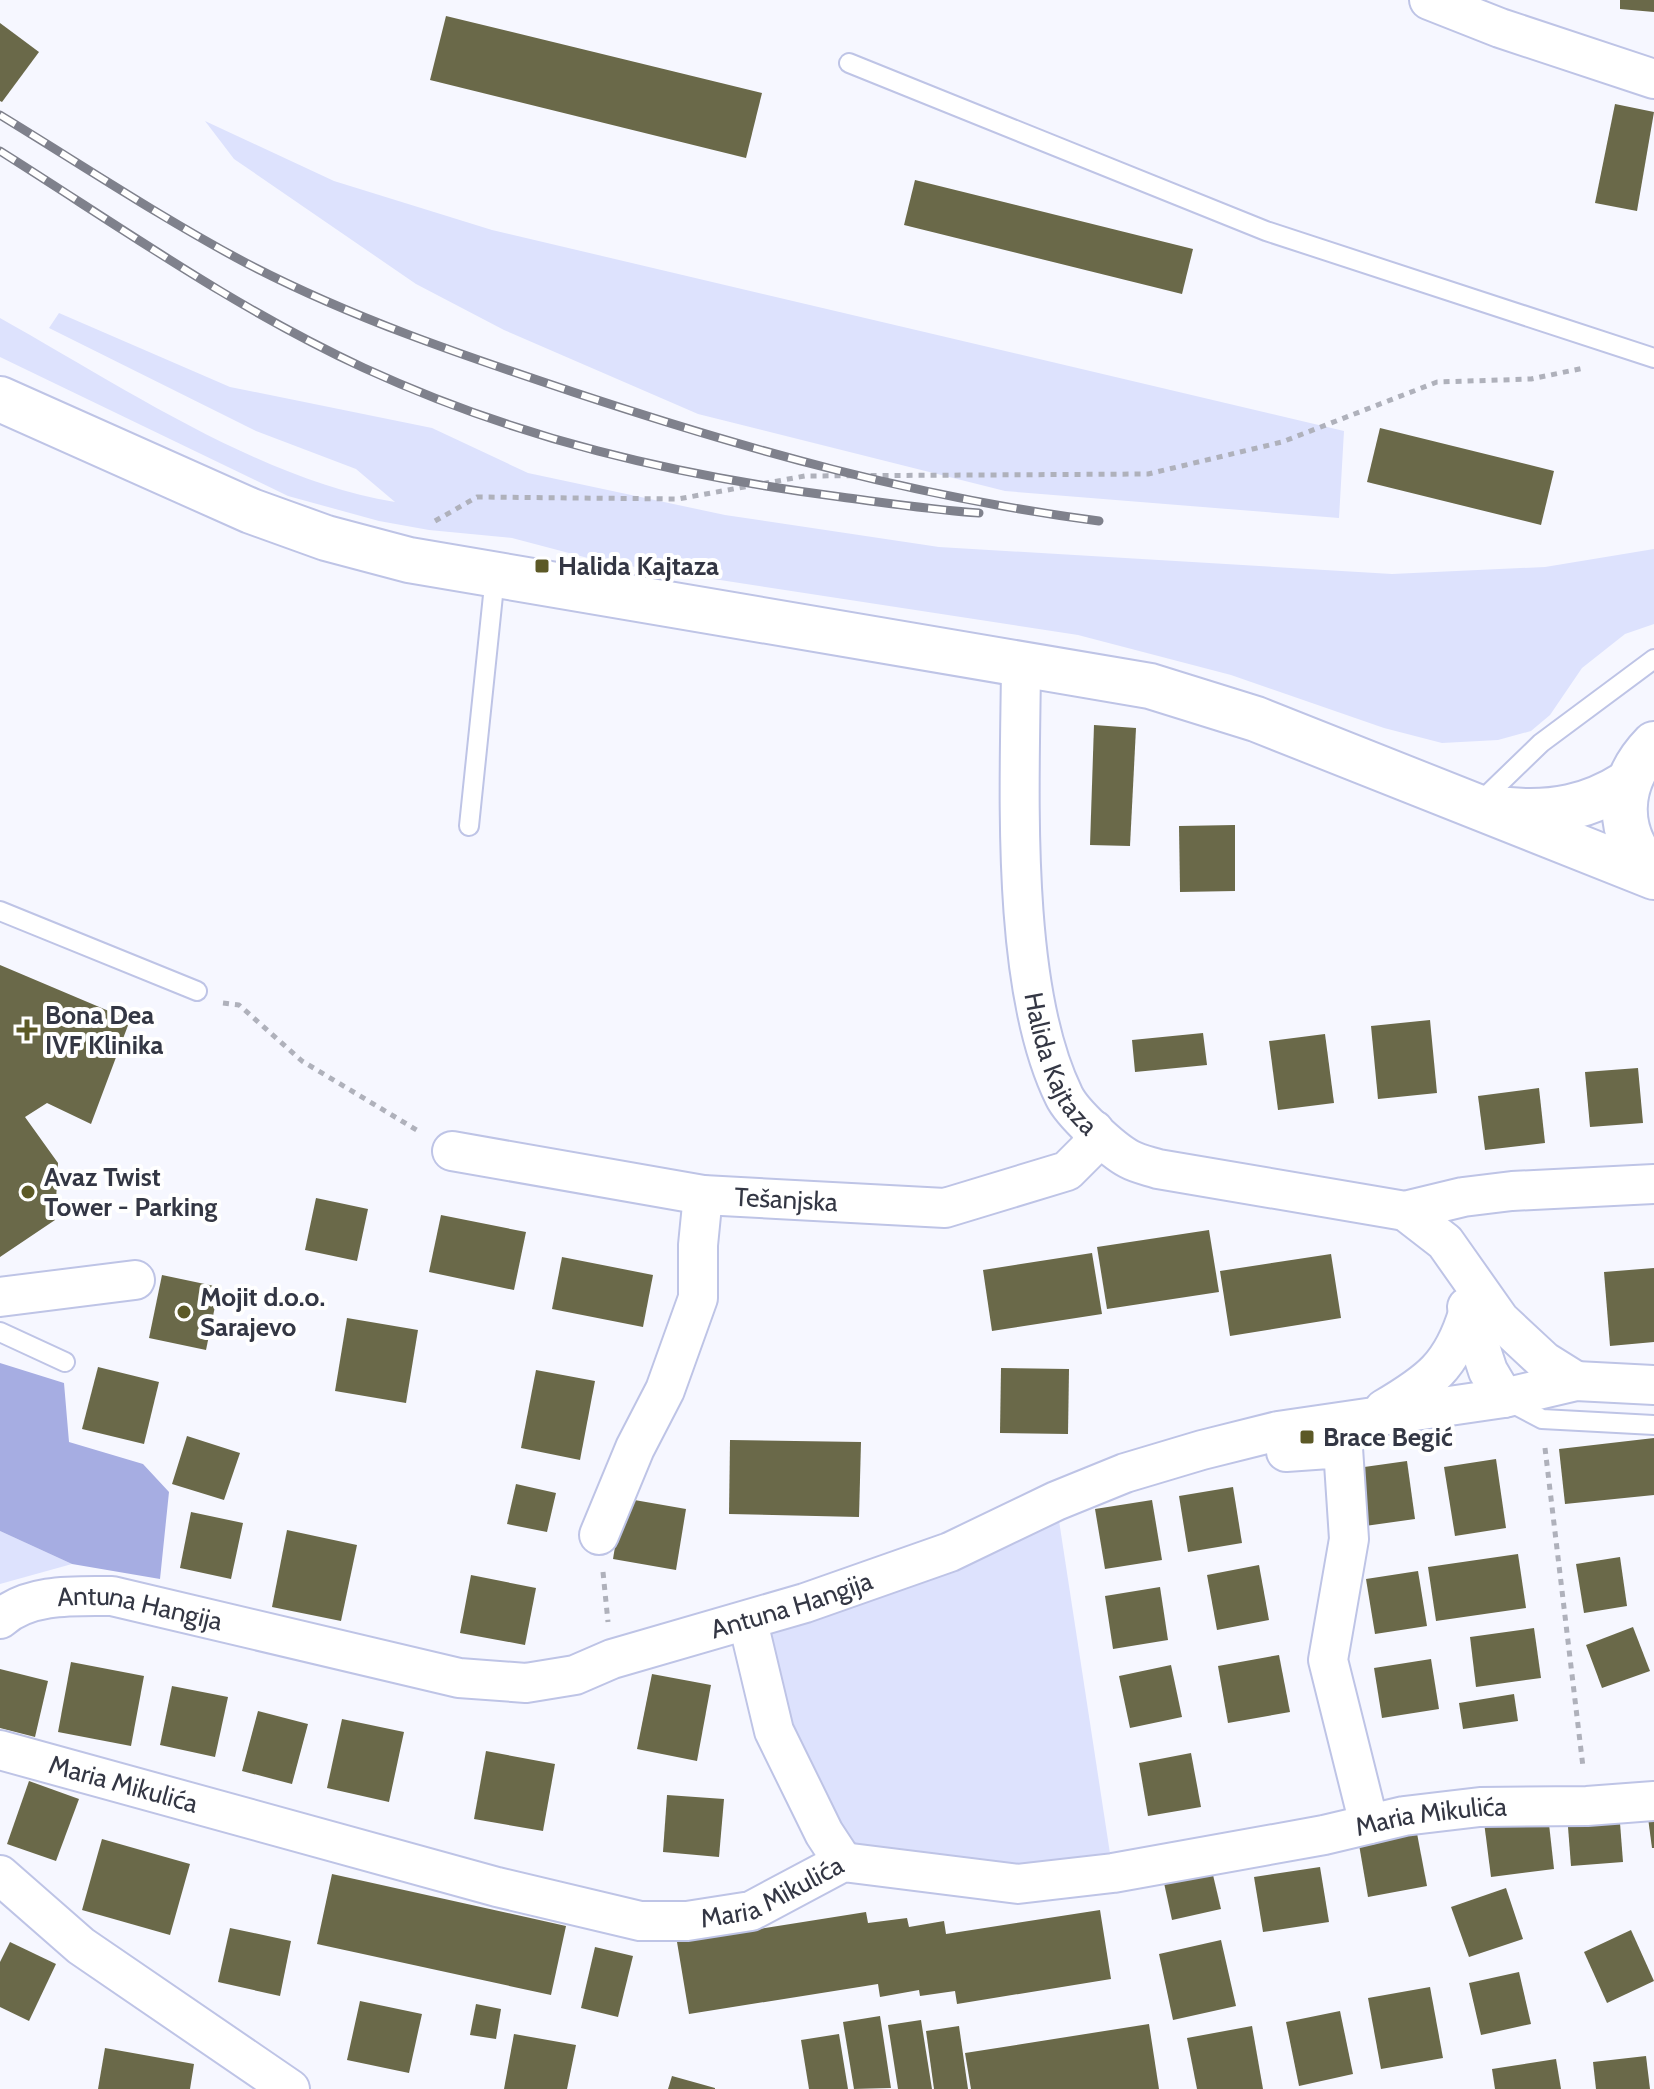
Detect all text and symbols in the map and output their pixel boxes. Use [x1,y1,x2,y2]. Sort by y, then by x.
place label: Halida Kajtaza [558,550,719,582]
marker: Halida Kajtaza [533,557,551,575]
street label: Halida Kajtaza [1017,990,1105,1142]
place label: Bona Dea IVF Klinika [45,999,163,1061]
marker: Bona Dea IVF Klinika [16,1019,38,1041]
place label: Avaz Twist Tower - Parking [44,1161,217,1223]
street label: Tešanjska [734,1181,839,1218]
marker: Avaz Twist Tower - Parking [19,1183,37,1201]
place label: Mojit d.o.o. Sarajevo [200,1281,325,1343]
marker: Mojit d.o.o. Sarajevo [175,1303,193,1321]
place label: Brace Begić [1323,1421,1453,1453]
marker: Brace Begić [1298,1428,1316,1446]
street label: Antuna Hangija [707,1564,877,1646]
street label: Antuna Hangija [56,1580,226,1638]
street label: Maria Mikulića [45,1748,202,1820]
street label: Maria Mikulića [1352,1791,1508,1843]
street label: Maria Mikulića [698,1849,849,1935]

